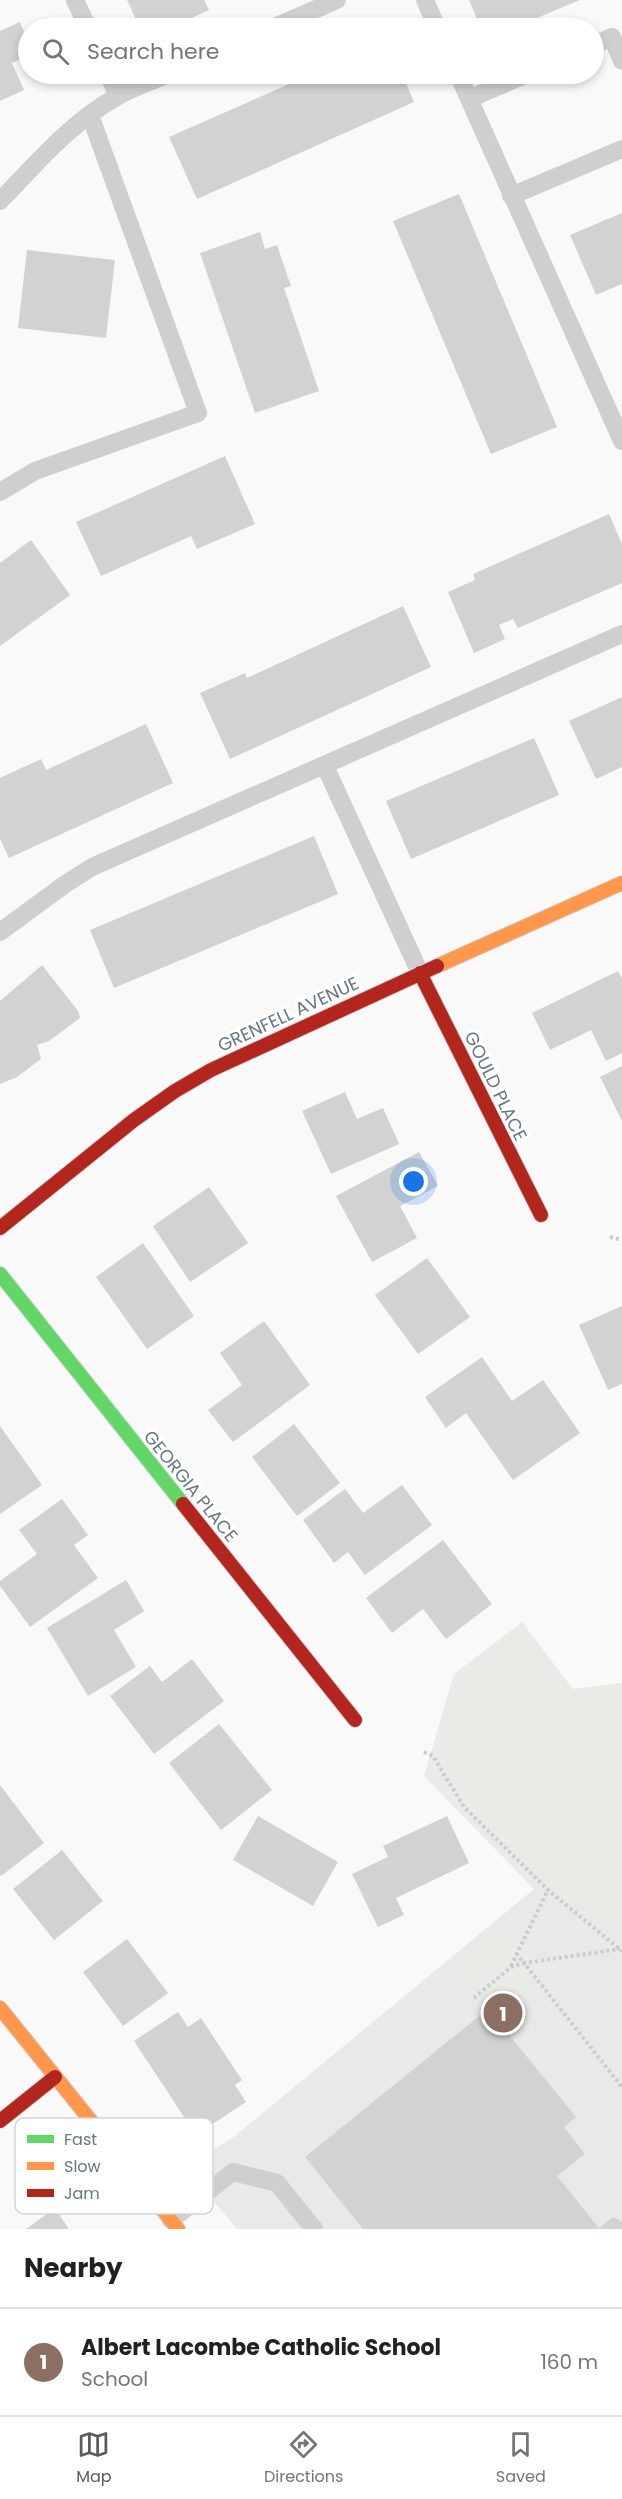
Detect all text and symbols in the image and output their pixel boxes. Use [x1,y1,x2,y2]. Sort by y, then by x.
search box [18,18,604,84]
icon: search [39,35,72,68]
text: Search here [87,36,220,67]
street label: GRENFELL AVENUE [213,970,363,1058]
street label: GOULD PLACE [459,1027,533,1145]
your location [399,1167,428,1196]
street label: GEORGIA PLACE [138,1425,244,1547]
pin: 1 [484,1990,522,2036]
legend [15,2118,213,2214]
text: Fast [64,2128,97,2151]
text: Slow [64,2155,101,2178]
text: Jam [64,2182,100,2205]
text: Nearby [24,2250,122,2286]
text: Albert Lacombe Catholic School [81,2332,441,2363]
text: 1 [40,2348,47,2376]
text: 160 m [540,2348,598,2376]
text: School [81,2365,148,2393]
tab: Map [76,2428,112,2489]
tab: Directions [264,2428,343,2489]
tab: Saved [496,2428,546,2489]

